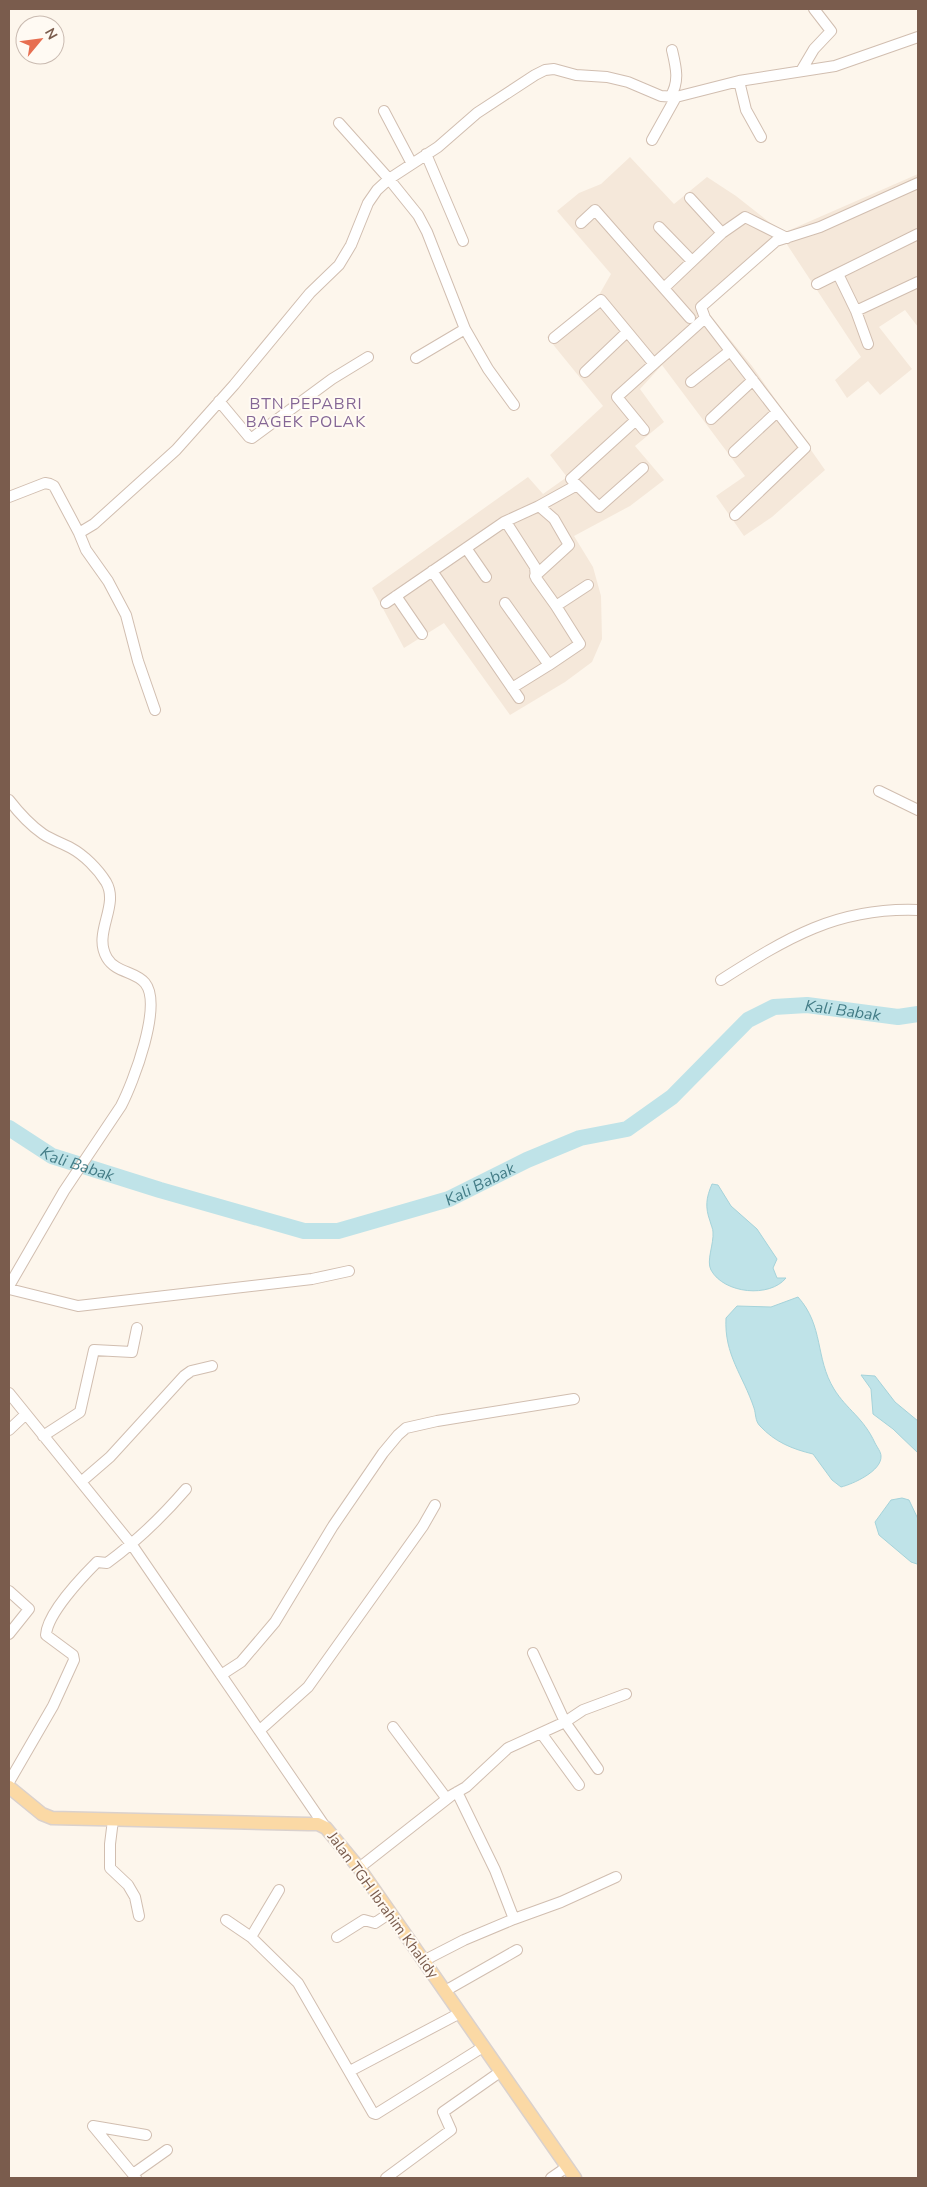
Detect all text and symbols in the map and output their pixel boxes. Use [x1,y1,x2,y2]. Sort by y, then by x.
north arrow [15,15,65,65]
text: N [40,25,62,43]
district label: BTN PEPABRI BAGEK POLAK [246,393,366,433]
water label: Kali Babak [804,995,883,1027]
water label: Kali Babak [36,1141,118,1187]
water label: Kali Babak [441,1157,520,1211]
street label: Jalan TGH Ibrahim Khalidy [322,1827,443,1983]

